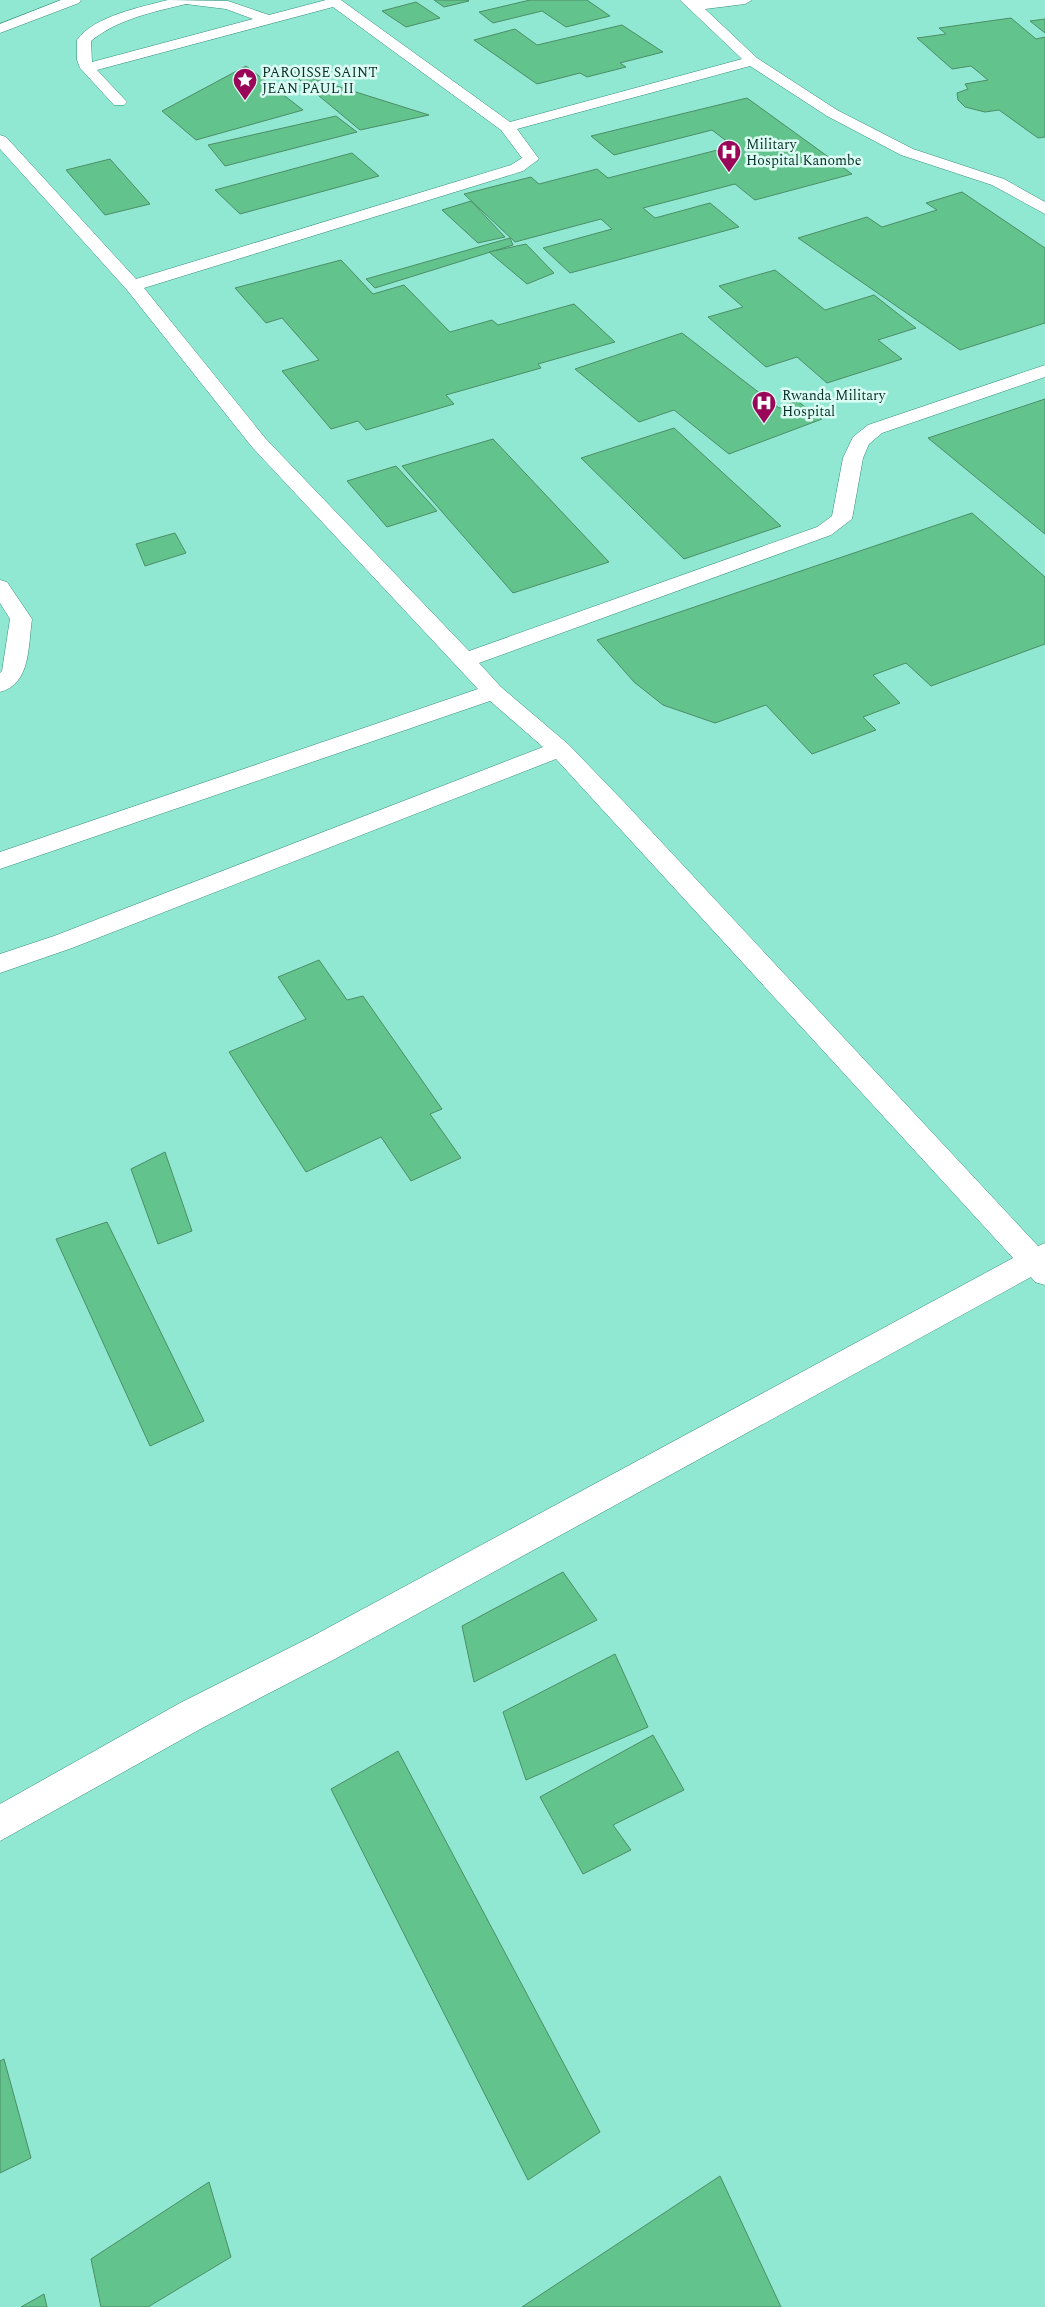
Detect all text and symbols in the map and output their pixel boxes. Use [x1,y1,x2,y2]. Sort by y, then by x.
place label: PAROISSE SAINT JEAN PAUL II [262,62,378,99]
place icon: PAROISSE SAINT JEAN PAUL II [232,67,258,101]
place label: Military Hospital Kanombe [746,134,862,171]
hospital icon: Military Hospital Kanombe [716,139,742,173]
place label: Rwanda Military Hospital [782,385,887,422]
hospital icon: Rwanda Military Hospital [751,390,777,424]

